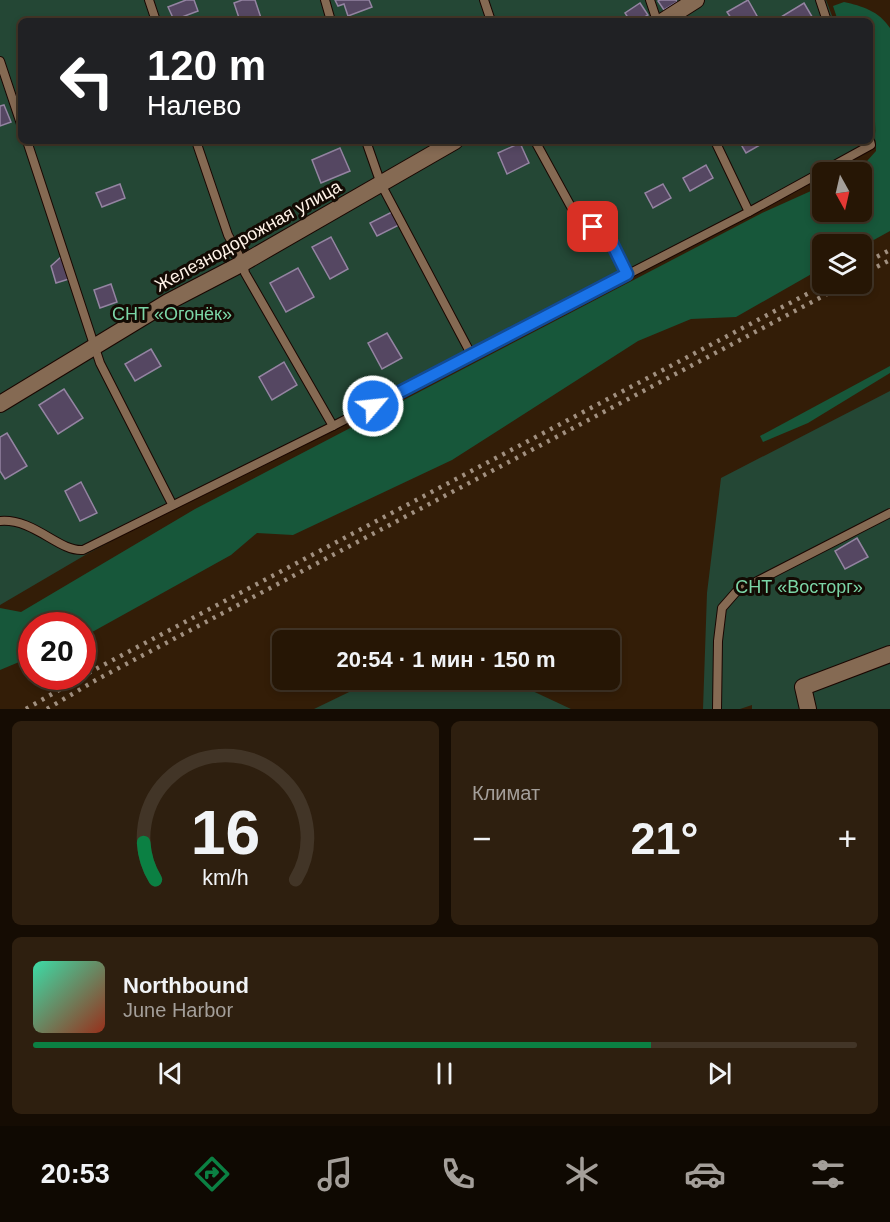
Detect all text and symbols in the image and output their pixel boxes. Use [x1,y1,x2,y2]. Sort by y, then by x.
icon: left [48,42,126,120]
text: 120 m [147,42,266,89]
text: Налево [147,91,241,121]
north arrow [812,162,872,222]
map controls [812,162,872,294]
street label: Железнодорожная улица [151,176,346,296]
pin [567,201,618,252]
icon: arrive [576,210,609,243]
button: layers [812,234,872,294]
park label: СНТ «Огонёк» [112,304,232,324]
position arrow [341,374,405,438]
park label: СНТ «Восторг» [735,577,863,597]
speed limit sign: 20 [18,612,96,690]
text: 20:54 · 1 мин · 150 m [336,647,556,672]
text: Климат [472,782,540,804]
text: 16 [191,798,260,867]
text: 21° [630,813,699,864]
text: − [472,820,491,857]
text: + [838,820,857,857]
text: km/h [202,866,249,890]
text: Northbound [123,973,249,998]
text: June Harbor [123,999,233,1021]
icon: previous [154,1057,187,1090]
icon: pause [428,1057,461,1090]
icon: next [703,1057,736,1090]
icon: directions [191,1153,233,1195]
icon: music [314,1153,356,1195]
icon: phone [437,1153,479,1195]
icon: climate [561,1153,603,1195]
icon: car [684,1153,726,1195]
icon: filters [807,1153,849,1195]
text: 20:53 [41,1159,110,1189]

